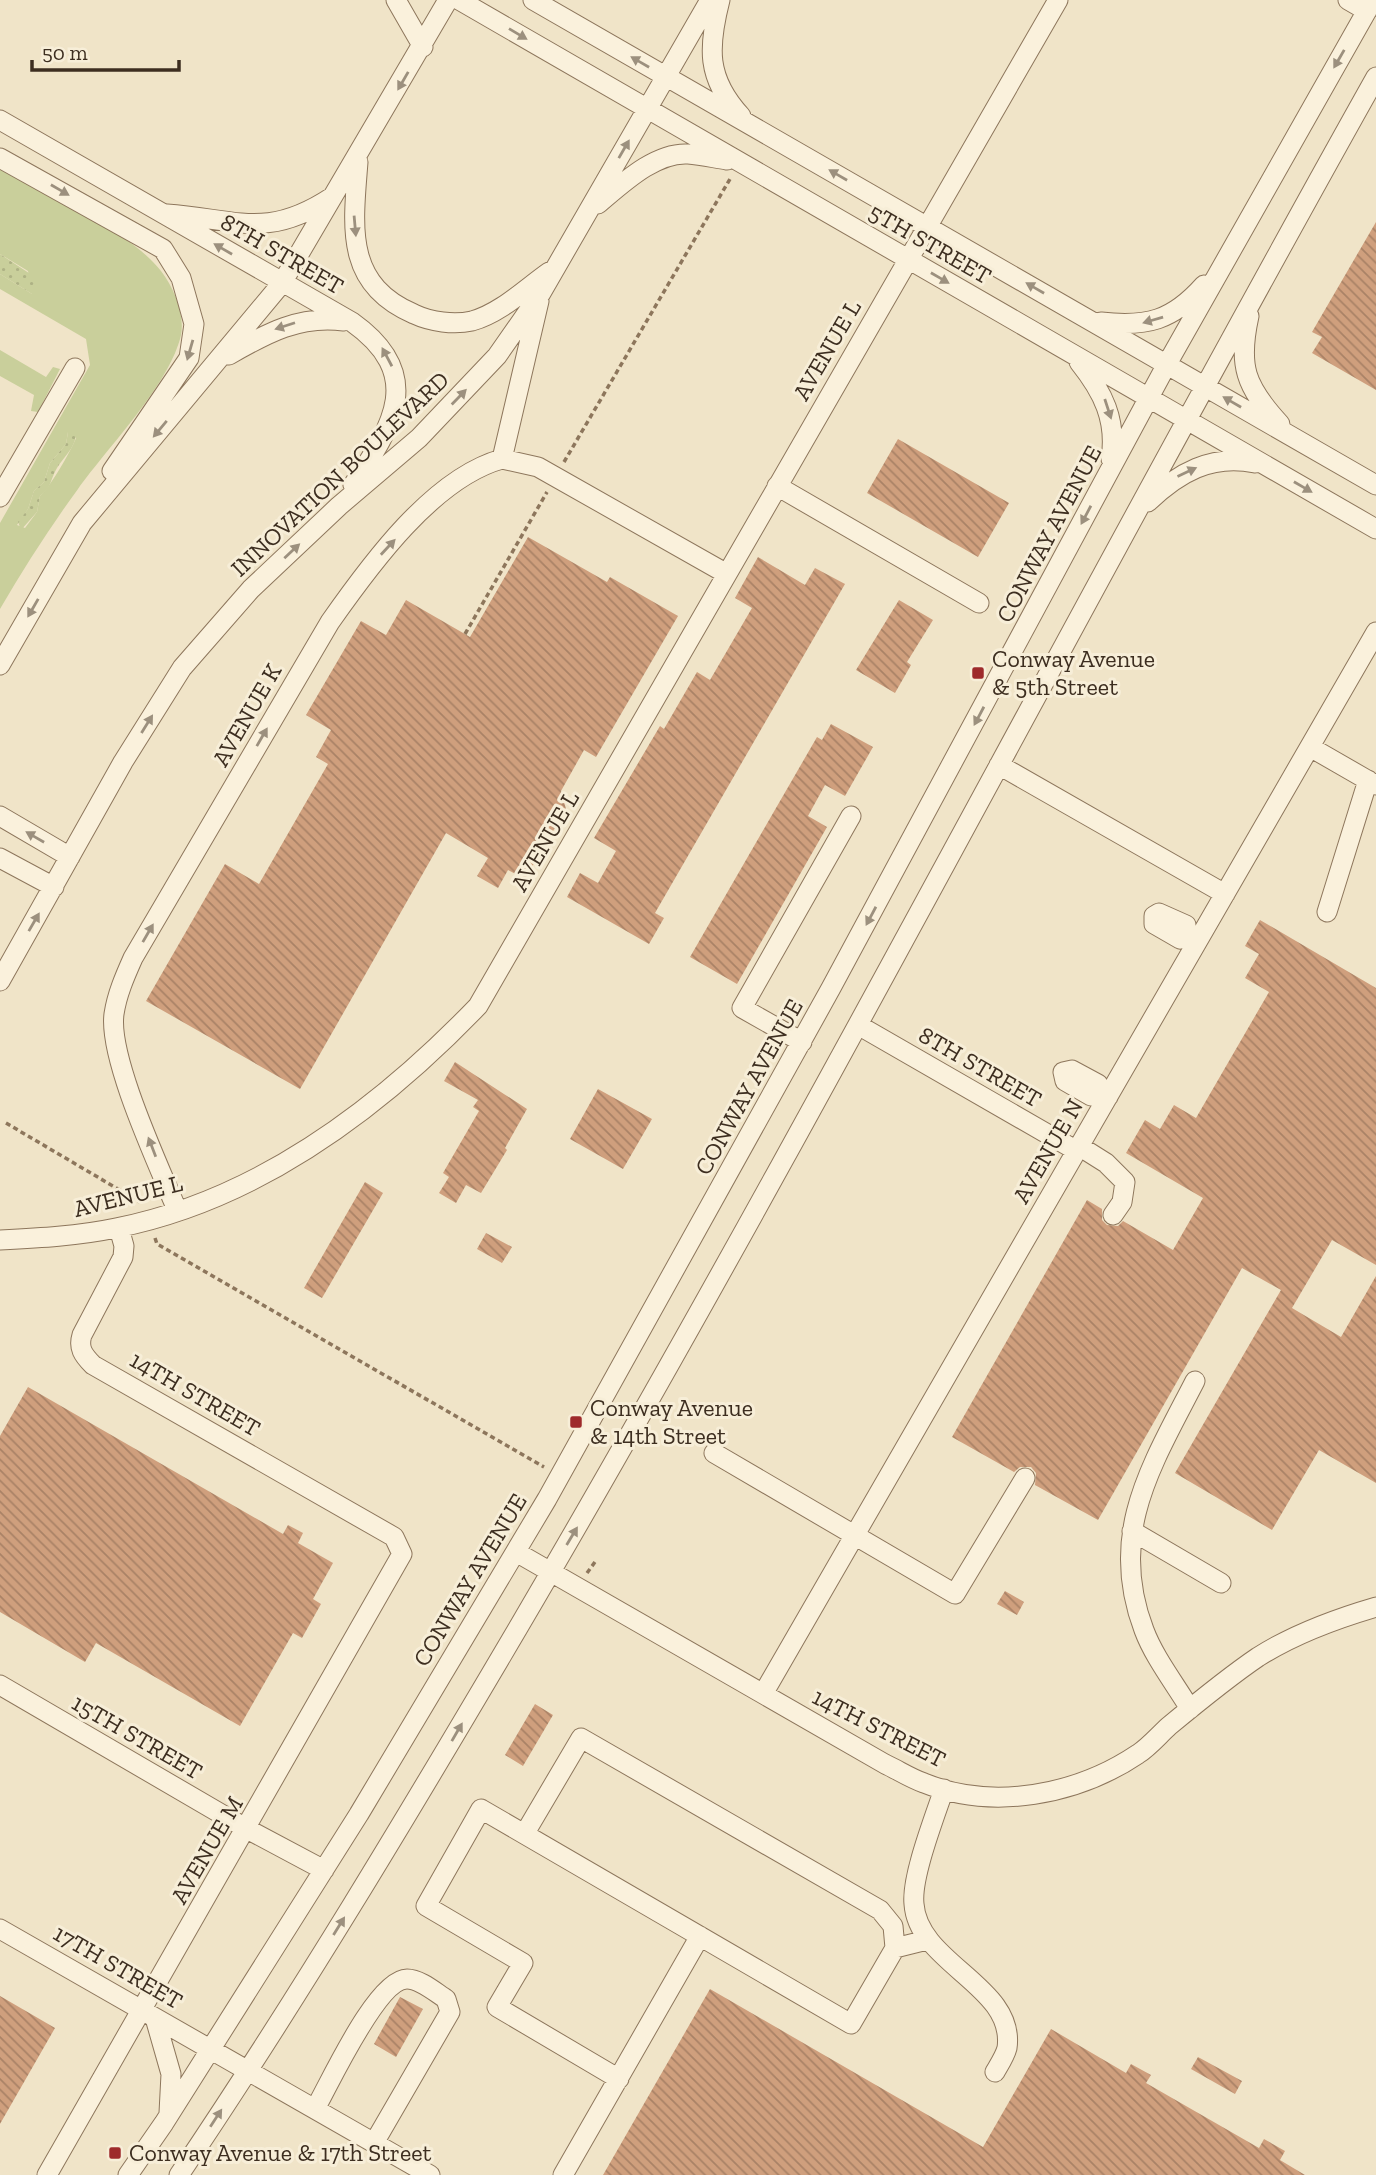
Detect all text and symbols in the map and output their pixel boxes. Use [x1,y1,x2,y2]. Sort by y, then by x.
scale bar [32,28,178,72]
one-way arrow [508,28,527,41]
text: 50 m [42,40,88,65]
one-way arrow [1333,50,1345,69]
one-way arrow [630,56,650,68]
one-way arrow [397,72,409,91]
one-way arrow [618,140,630,159]
one-way arrow [828,169,847,181]
one-way arrow [50,184,70,196]
street label: 5TH STREET [864,197,997,290]
street label: 8TH STREET [216,207,349,300]
one-way arrow [350,215,361,237]
one-way arrow [213,243,233,255]
one-way arrow [930,271,949,284]
one-way arrow [1026,281,1045,294]
street label: AVENUE L [786,294,867,405]
one-way arrow [1142,315,1164,326]
one-way arrow [275,322,296,332]
one-way arrow [184,340,194,361]
one-way arrow [381,348,393,367]
street label: INNOVATION BOULEVARD [225,365,455,582]
one-way arrow [450,388,467,405]
one-way arrow [1222,396,1241,408]
one-way arrow [1103,399,1114,420]
one-way arrow [153,421,168,438]
street label: CONWAY AVENUE [990,440,1107,627]
one-way arrow [1177,466,1197,478]
one-way arrow [1294,481,1313,494]
one-way arrow [1081,506,1093,526]
one-way arrow [379,539,396,556]
one-way arrow [283,543,300,559]
one-way arrow [27,598,40,617]
place label: Conway Avenue & 5th Street [992,644,1155,701]
street label: AVENUE K [206,658,288,771]
marker: Conway Avenue & 5th Street [970,665,986,681]
one-way arrow [973,706,985,726]
one-way arrow [140,715,153,734]
one-way arrow [256,727,269,746]
street label: AVENUE L [504,785,585,896]
one-way arrow [26,831,45,843]
one-way arrow [865,906,876,926]
one-way arrow [28,912,40,932]
one-way arrow [141,923,153,943]
street label: CONWAY AVENUE [688,994,809,1180]
street label: 8TH STREET [914,1020,1047,1113]
street label: AVENUE N [1006,1093,1089,1208]
one-way arrow [147,1136,158,1157]
street label: AVENUE L [70,1168,185,1223]
street label: 14TH STREET [125,1345,266,1443]
place label: Conway Avenue & 14th Street [590,1393,753,1450]
marker: Conway Avenue & 14th Street [568,1414,584,1430]
street label: CONWAY AVENUE [407,1488,533,1671]
one-way arrow [566,1526,578,1545]
street label: 14TH STREET [808,1682,951,1774]
street label: 15TH STREET [67,1688,208,1786]
one-way arrow [450,1722,463,1741]
street label: AVENUE M [164,1791,249,1909]
one-way arrow [332,1917,345,1936]
street label: 17TH STREET [49,1918,188,2015]
one-way arrow [209,2109,223,2127]
place label: Conway Avenue & 17th Street [129,2138,431,2167]
marker: Conway Avenue & 17th Street [107,2145,123,2161]

